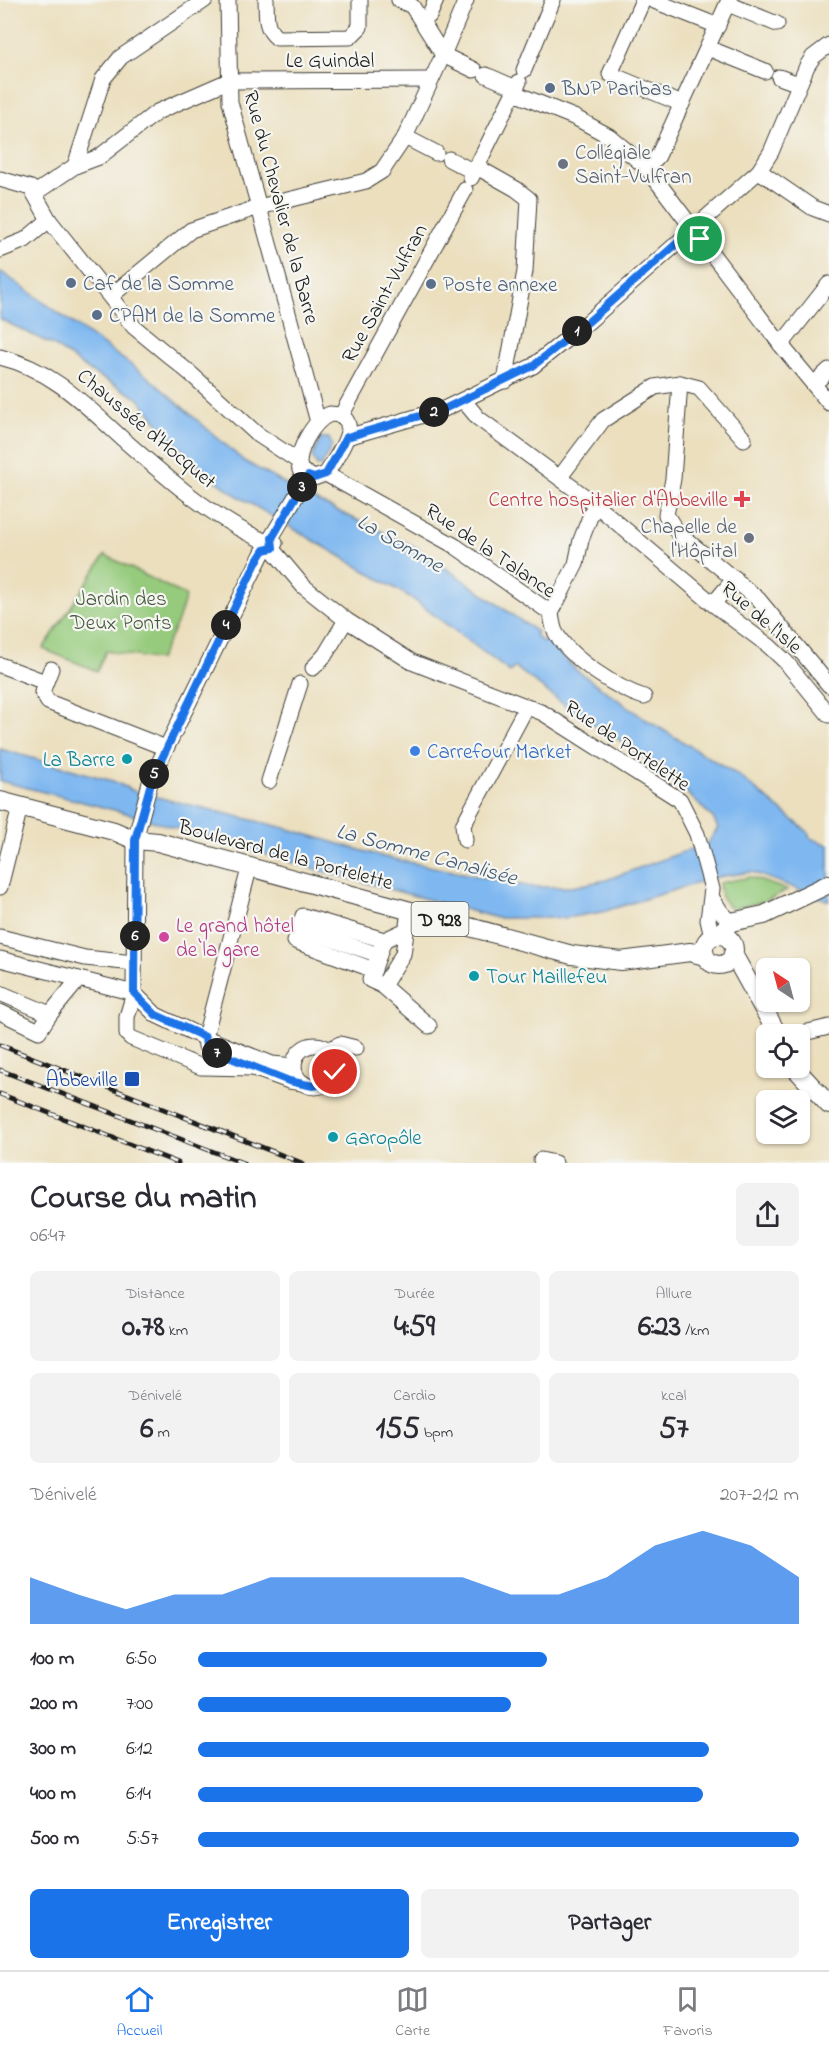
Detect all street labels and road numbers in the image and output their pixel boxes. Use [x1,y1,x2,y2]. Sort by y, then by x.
street label: Le Guindal [286,47,374,77]
street label: Rue du Chevalier de la Barre [234,87,326,328]
street label: Rue Saint-Vulfran [335,219,436,369]
street label: Chaussée d'Hocquet [69,362,222,497]
street label: Rue de la Talance [418,497,562,607]
street label: Rue de l'Isle [714,575,808,663]
street label: Rue de Portelette [558,693,696,800]
street label: Boulevard de la Portelette [174,813,397,899]
road number: D 928 [412,902,468,936]

